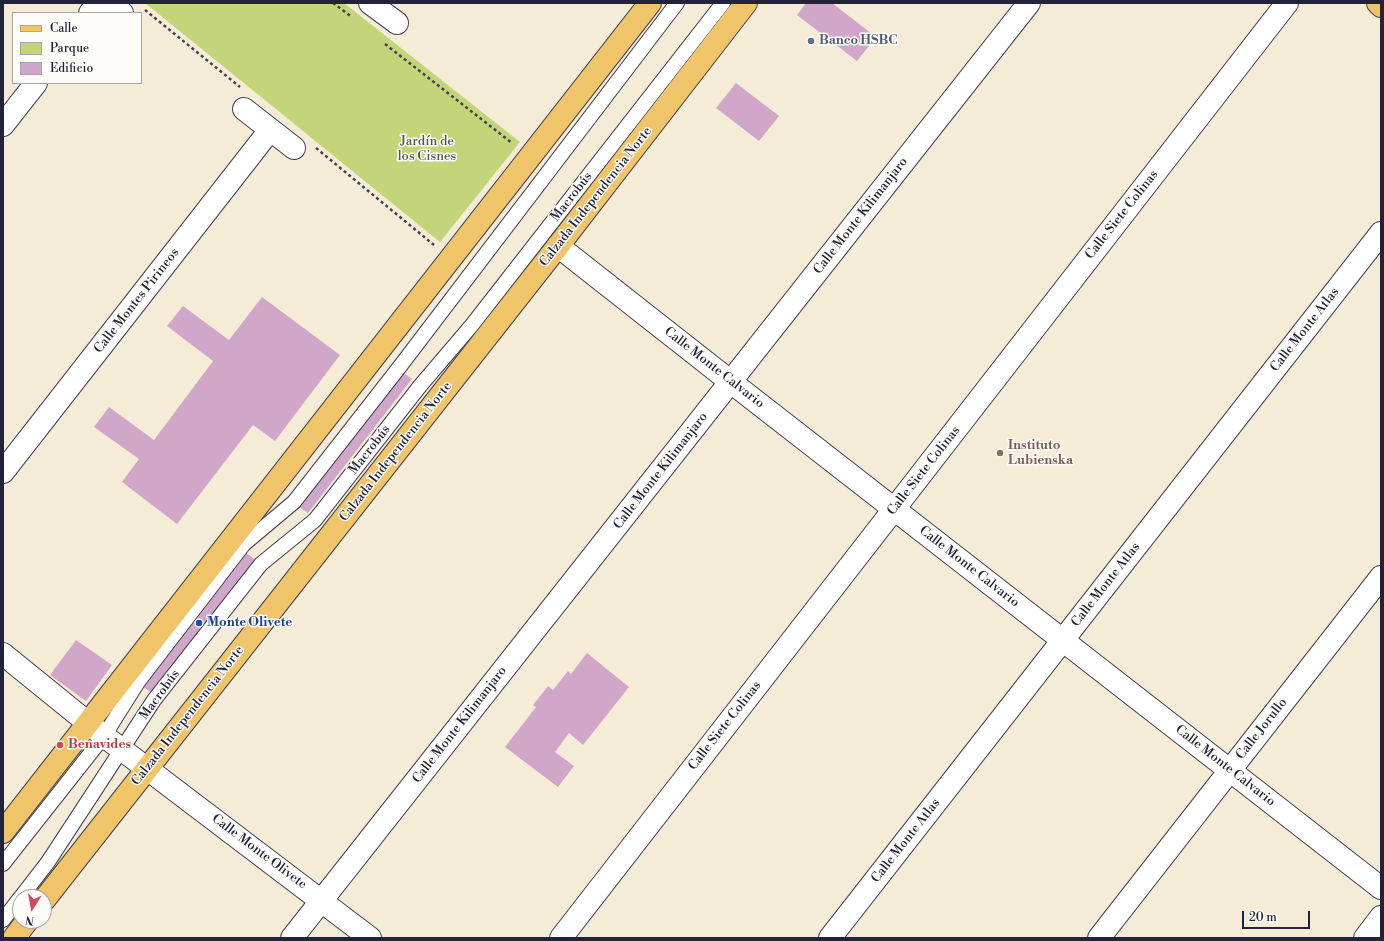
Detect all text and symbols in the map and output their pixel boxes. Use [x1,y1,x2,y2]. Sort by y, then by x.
legend [12,12,142,84]
text: Calle [50,21,77,36]
place label: Banco HSBC [819,33,897,49]
marker: Banco HSBC [806,36,816,46]
text: Parque [50,41,89,56]
text: Edificio [50,61,93,76]
street label: Calzada Independencia Norte [537,124,655,270]
park label: Jardín de los Cisnes [398,134,456,165]
street label: Calle Monte Kilimanjaro [811,154,911,278]
street label: Calle Siete Colinas [1082,167,1162,263]
street label: Macrobús [548,169,596,225]
street label: Calle Montes Pirineos [91,245,183,357]
street label: Calle Monte Atlas [1267,285,1343,375]
street label: Calle Monte Calvario [661,324,767,412]
street label: Calzada Independencia Norte [337,379,455,525]
street label: Calle Monte Kilimanjaro [611,409,711,533]
street label: Macrobús [346,422,394,478]
street label: Calle Siete Colinas [884,423,964,519]
place label: Instituto Lubienska [1008,438,1073,469]
marker: Instituto Lubienska [995,448,1005,458]
street label: Calle Monte Calvario [916,523,1022,611]
street label: Calle Monte Atlas [1068,540,1144,630]
place label: Monte Olivete [207,615,292,631]
marker: Monte Olivete [194,618,204,628]
street label: Calzada Independencia Norte [129,643,247,789]
street label: Calle Monte Kilimanjaro [410,663,510,787]
street label: Macrobús [137,667,183,723]
street label: Calle Siete Colinas [685,678,765,774]
street label: Calle Jorullo [1233,695,1291,763]
street label: Calle Monte Calvario [1172,722,1278,810]
place label: Benavides [68,737,131,753]
marker: Benavides [55,740,65,750]
street label: Calle Monte Atlas [868,796,944,886]
street label: Calle Monte Olivete [208,811,310,893]
north arrow [12,889,52,929]
scale bar [1244,903,1312,929]
text: 20 m [1249,910,1277,925]
text: N [24,912,36,928]

